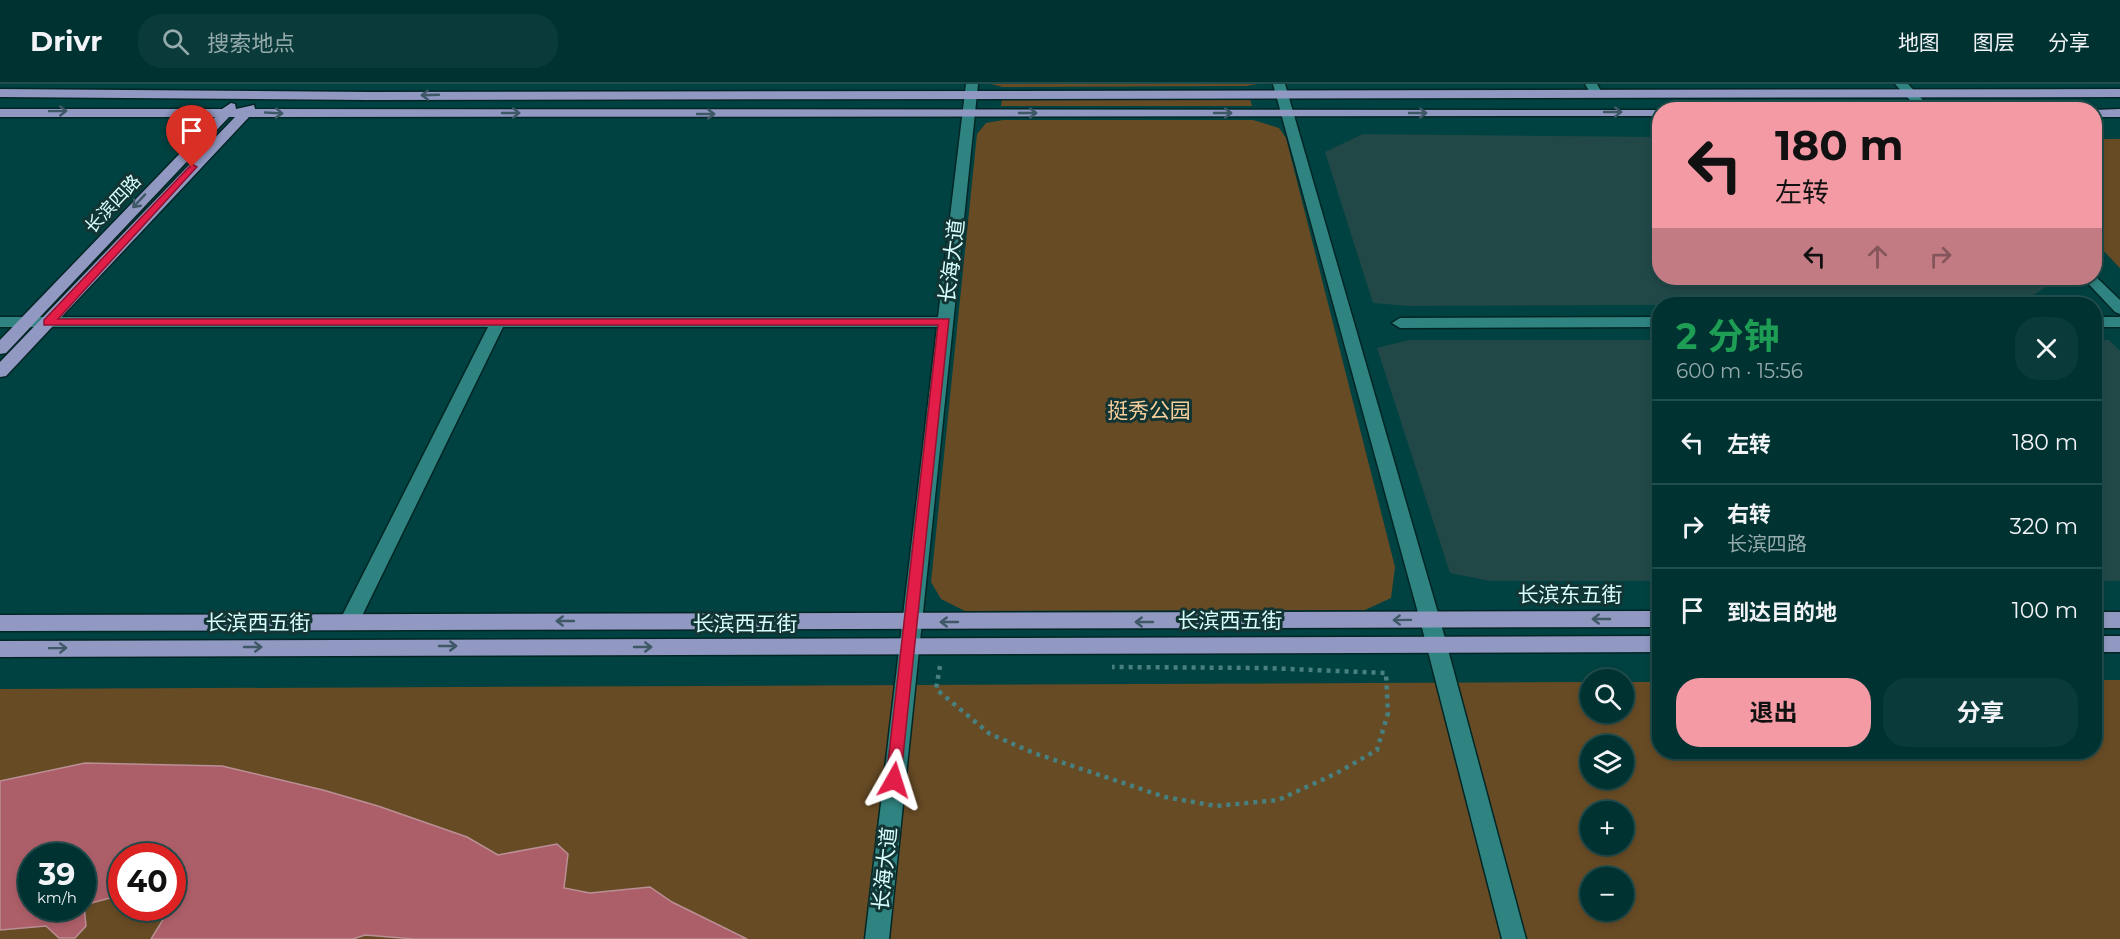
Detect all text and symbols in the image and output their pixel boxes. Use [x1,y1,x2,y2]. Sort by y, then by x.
search box [138,14,558,68]
text: Drivr [30,24,102,58]
icon: search [159,25,192,58]
text: 搜索地点 [207,30,295,57]
text: 地图 [1898,30,1940,55]
text: 图层 [1973,30,2015,55]
text: 分享 [2048,30,2090,55]
one-way arrow [420,89,440,101]
pin [166,105,217,167]
one-way arrow [48,106,68,117]
one-way arrow [1602,106,1622,118]
one-way arrow [264,107,284,118]
one-way arrow [501,107,521,119]
one-way arrow [1212,107,1232,119]
one-way arrow [1407,107,1427,119]
one-way arrow [696,108,716,120]
one-way arrow [1017,108,1037,119]
icon: arrive [175,114,208,147]
text: 180 m [1775,119,1904,171]
icon: left [1676,126,1754,204]
street label: 长滨四路 [80,170,146,238]
text: 左转 [1775,176,1829,209]
one-way arrow [132,194,146,209]
street label: 长海大道 [934,218,969,304]
icon: left [1798,240,1831,273]
icon: ahead [1861,240,1894,273]
icon: right [1924,240,1957,273]
text: 2 分钟 [1676,314,1779,358]
button: close [2015,317,2078,380]
text: 600 m · 15:56 [1676,359,1803,383]
park label: 挺秀公园 [1107,398,1191,423]
icon: left [1676,426,1709,459]
text: 180 m [2012,429,2078,456]
text: 左转 [1727,431,1771,458]
text: 右转 [1727,501,1771,528]
icon: right [1676,510,1709,543]
text: 320 m [2010,513,2078,540]
text: 长滨四路 [1727,532,1807,556]
street label: 长滨东五街 [1518,582,1623,607]
icon: arrive [1676,594,1709,627]
text: 100 m [2012,597,2078,624]
text: 到达目的地 [1727,599,1837,626]
street label: 长滨西五街 [1178,608,1283,633]
street label: 长滨西五街 [206,610,311,635]
street label: 长滨西五街 [693,611,798,636]
one-way arrow [1591,613,1611,625]
one-way arrow [556,615,576,627]
one-way arrow [1393,615,1413,626]
one-way arrow [940,616,960,628]
one-way arrow [1135,616,1155,628]
one-way arrow [438,640,458,652]
one-way arrow [243,641,263,653]
one-way arrow [633,641,653,653]
one-way arrow [48,642,68,654]
map controls [1580,669,1634,921]
button: search [1580,669,1634,723]
button: 退出 [1676,678,1871,747]
button: 分享 [1883,678,2078,747]
button: layers [1580,735,1634,789]
position arrow [862,748,926,812]
button: + [1580,801,1634,855]
street label: 长海大道 [868,826,901,912]
speed limit sign: 40 [108,843,186,921]
text: 39 [39,856,75,893]
button: − [1580,867,1634,921]
text: km/h [37,888,77,907]

